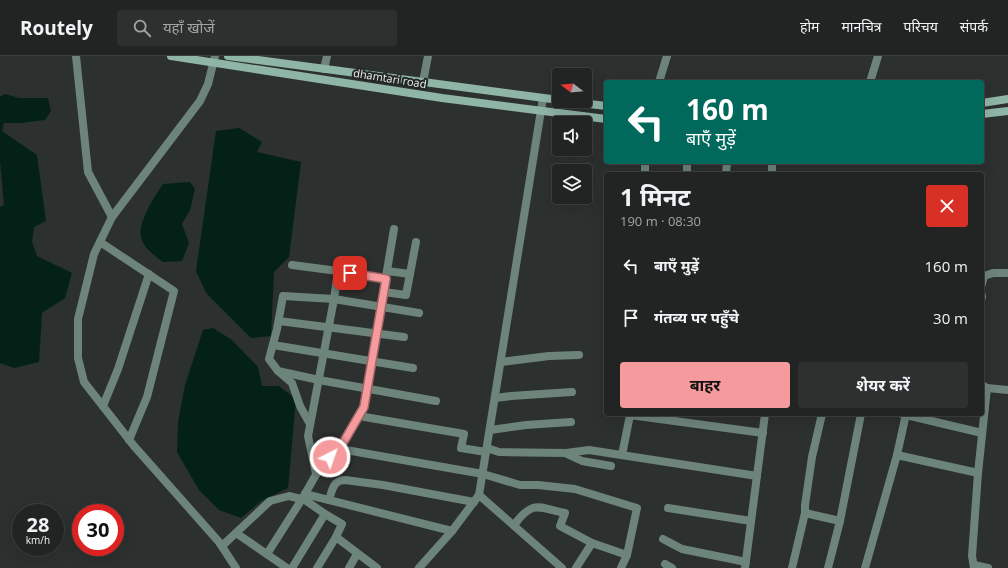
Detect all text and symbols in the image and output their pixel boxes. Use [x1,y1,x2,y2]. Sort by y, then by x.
search box [117,10,397,46]
text: Routely [20,15,93,41]
icon: search [131,17,153,39]
text: यहाँ खोजें [163,17,215,37]
text: होम [800,17,819,36]
text: मानचित्र [841,17,882,36]
text: परिचय [904,17,938,36]
text: संपर्क [960,17,988,36]
street label: dhamtari road [352,65,428,91]
north arrow [552,68,592,108]
map controls [552,68,592,204]
text: 160 m [686,90,769,128]
icon: left [620,96,672,148]
button: sound [552,116,592,156]
text: बाएँ मुड़ें [686,126,736,150]
button: layers [552,164,592,204]
text: 1 मिनट [620,180,690,213]
button: close [926,185,968,227]
text: 190 m · 08:30 [620,212,701,230]
icon: left [620,255,642,277]
text: बाएँ मुड़ें [654,255,699,275]
pin [333,256,367,290]
text: 160 m [924,256,968,276]
icon: arrive [339,262,361,284]
icon: arrive [620,307,642,329]
text: गंतव्य पर पहुँचे [654,307,739,327]
text: 30 m [933,308,968,328]
button: बाहर [620,362,790,408]
button: शेयर करें [798,362,968,408]
position arrow [309,436,351,478]
speed limit sign: 30 [72,504,124,556]
text: 28 [27,511,49,538]
text: km/h [26,533,50,547]

